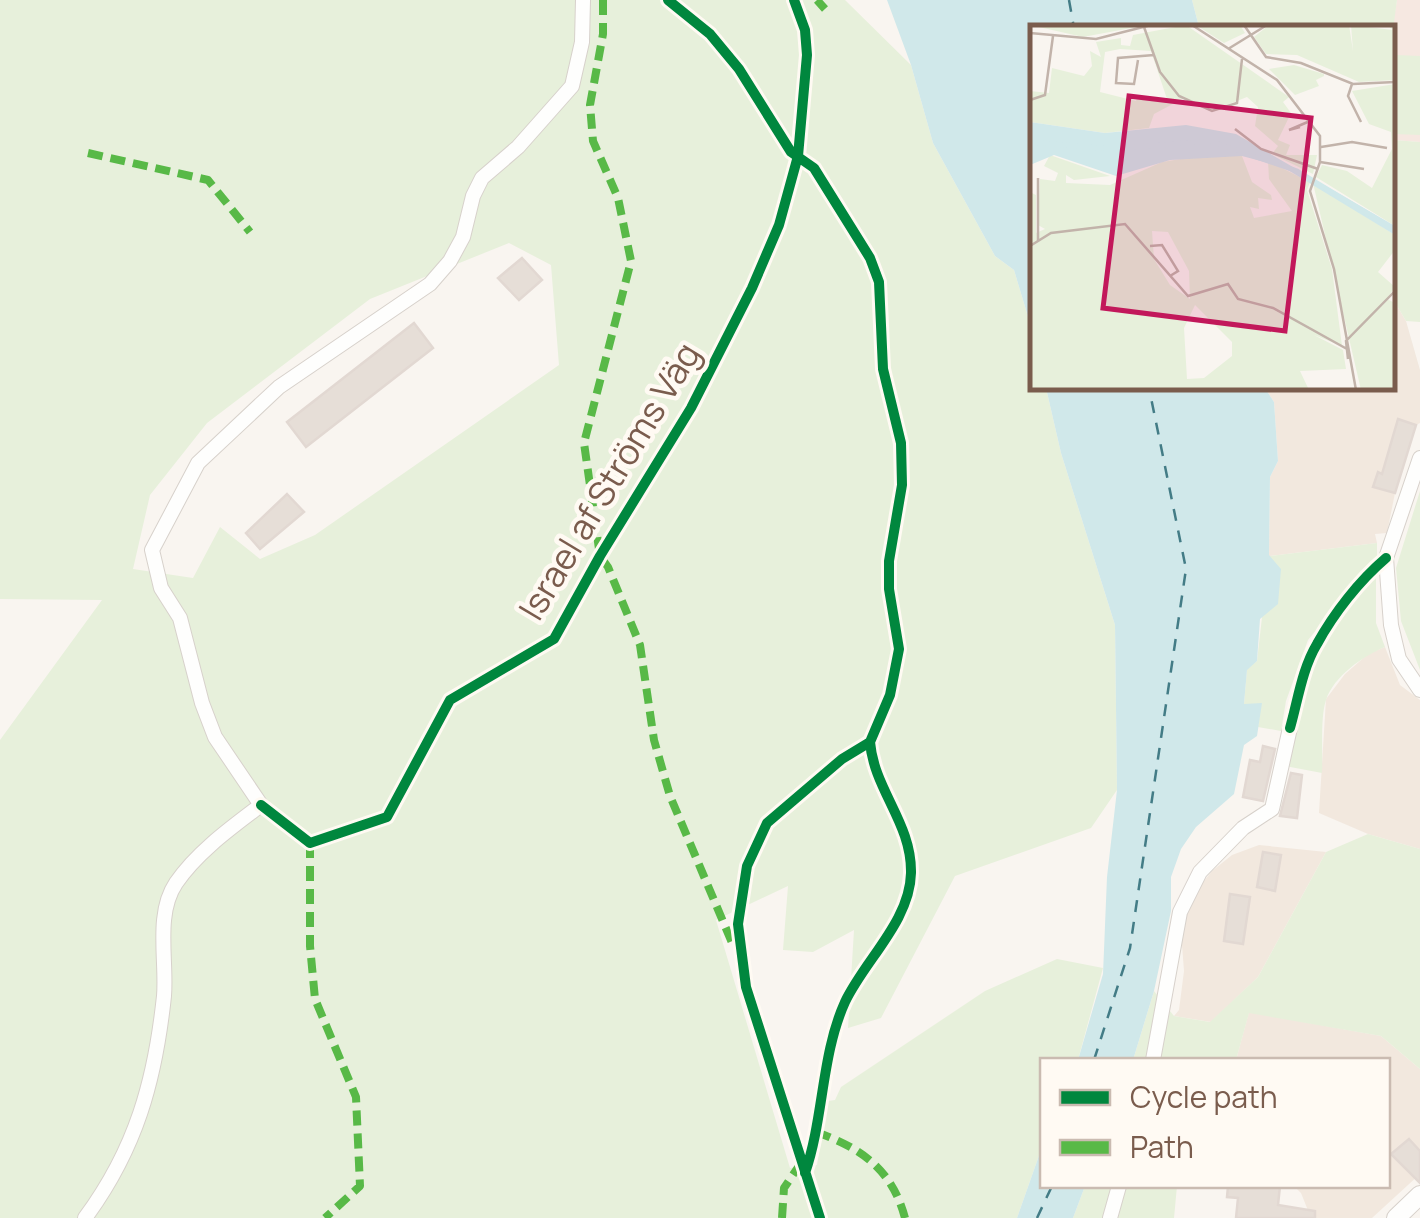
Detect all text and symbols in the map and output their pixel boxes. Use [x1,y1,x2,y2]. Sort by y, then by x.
inset map [1030,25,1395,390]
street label: Israel af Ströms Väg [507,333,711,629]
legend [1040,1058,1390,1188]
text: Cycle path [1130,1076,1278,1117]
text: Path [1130,1126,1194,1167]

